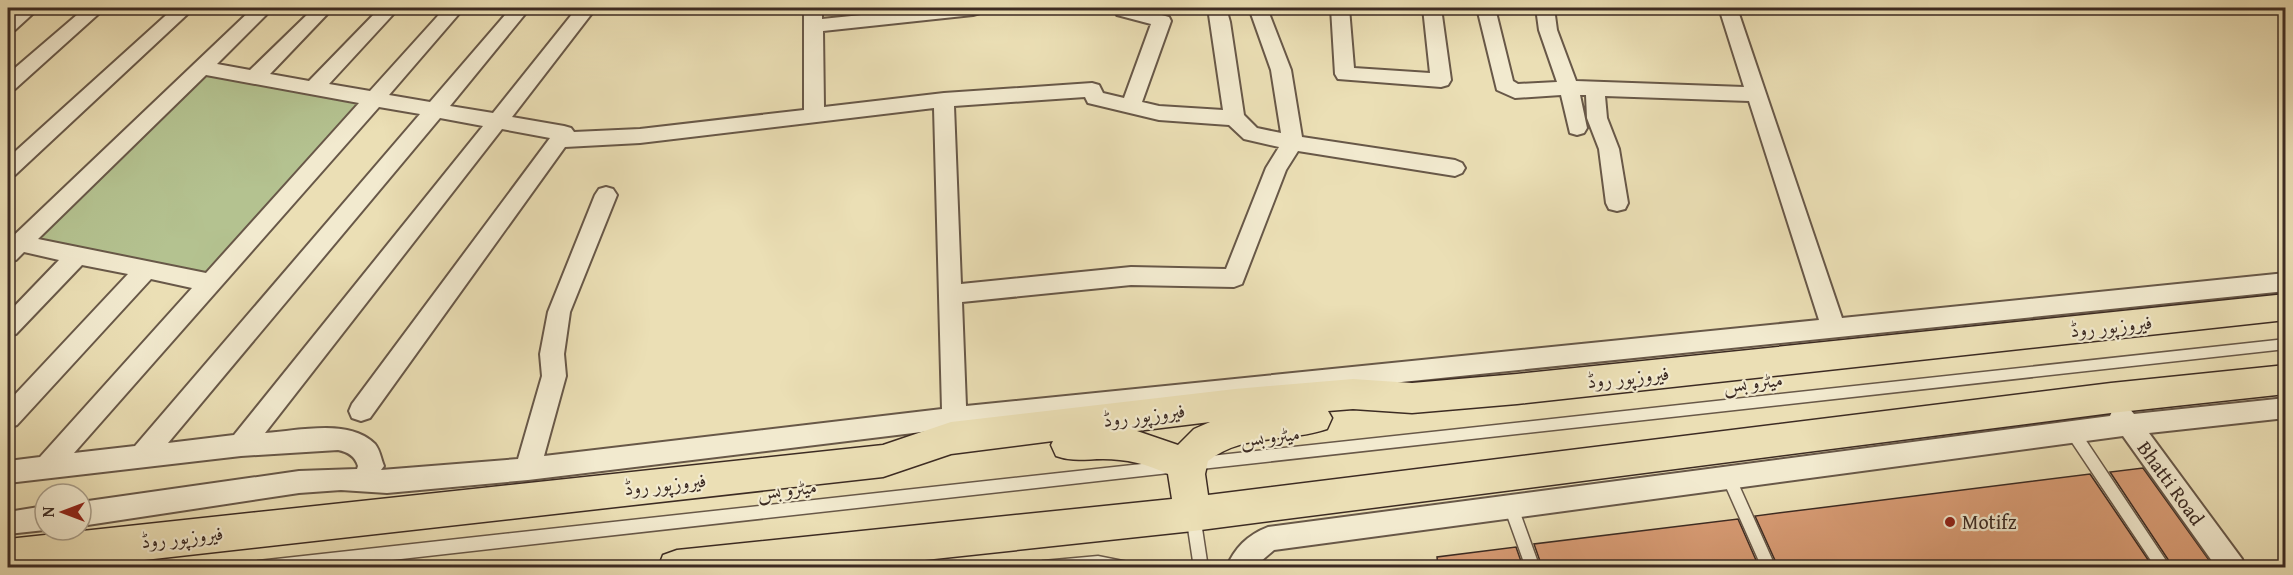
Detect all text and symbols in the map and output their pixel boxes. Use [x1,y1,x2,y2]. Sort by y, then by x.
street label: فیروزپور روڈ [2068,307,2154,345]
street label: فیروزپور روڈ [1585,358,1671,396]
street label: میٹرو بس [1722,364,1784,399]
street label: فیروزپور روڈ [1101,395,1187,435]
street label: میٹرو بس [1239,418,1301,453]
street label: Bhatti Road [2131,435,2212,531]
street label: فیروزپور روڈ [622,465,708,503]
street label: میٹرو بس [756,471,818,506]
north arrow [33,482,93,542]
text: N [36,506,60,517]
place label: Motifz [1962,507,2017,536]
marker: Motifz [1943,515,1957,529]
street label: فیروزپور روڈ [139,518,225,556]

